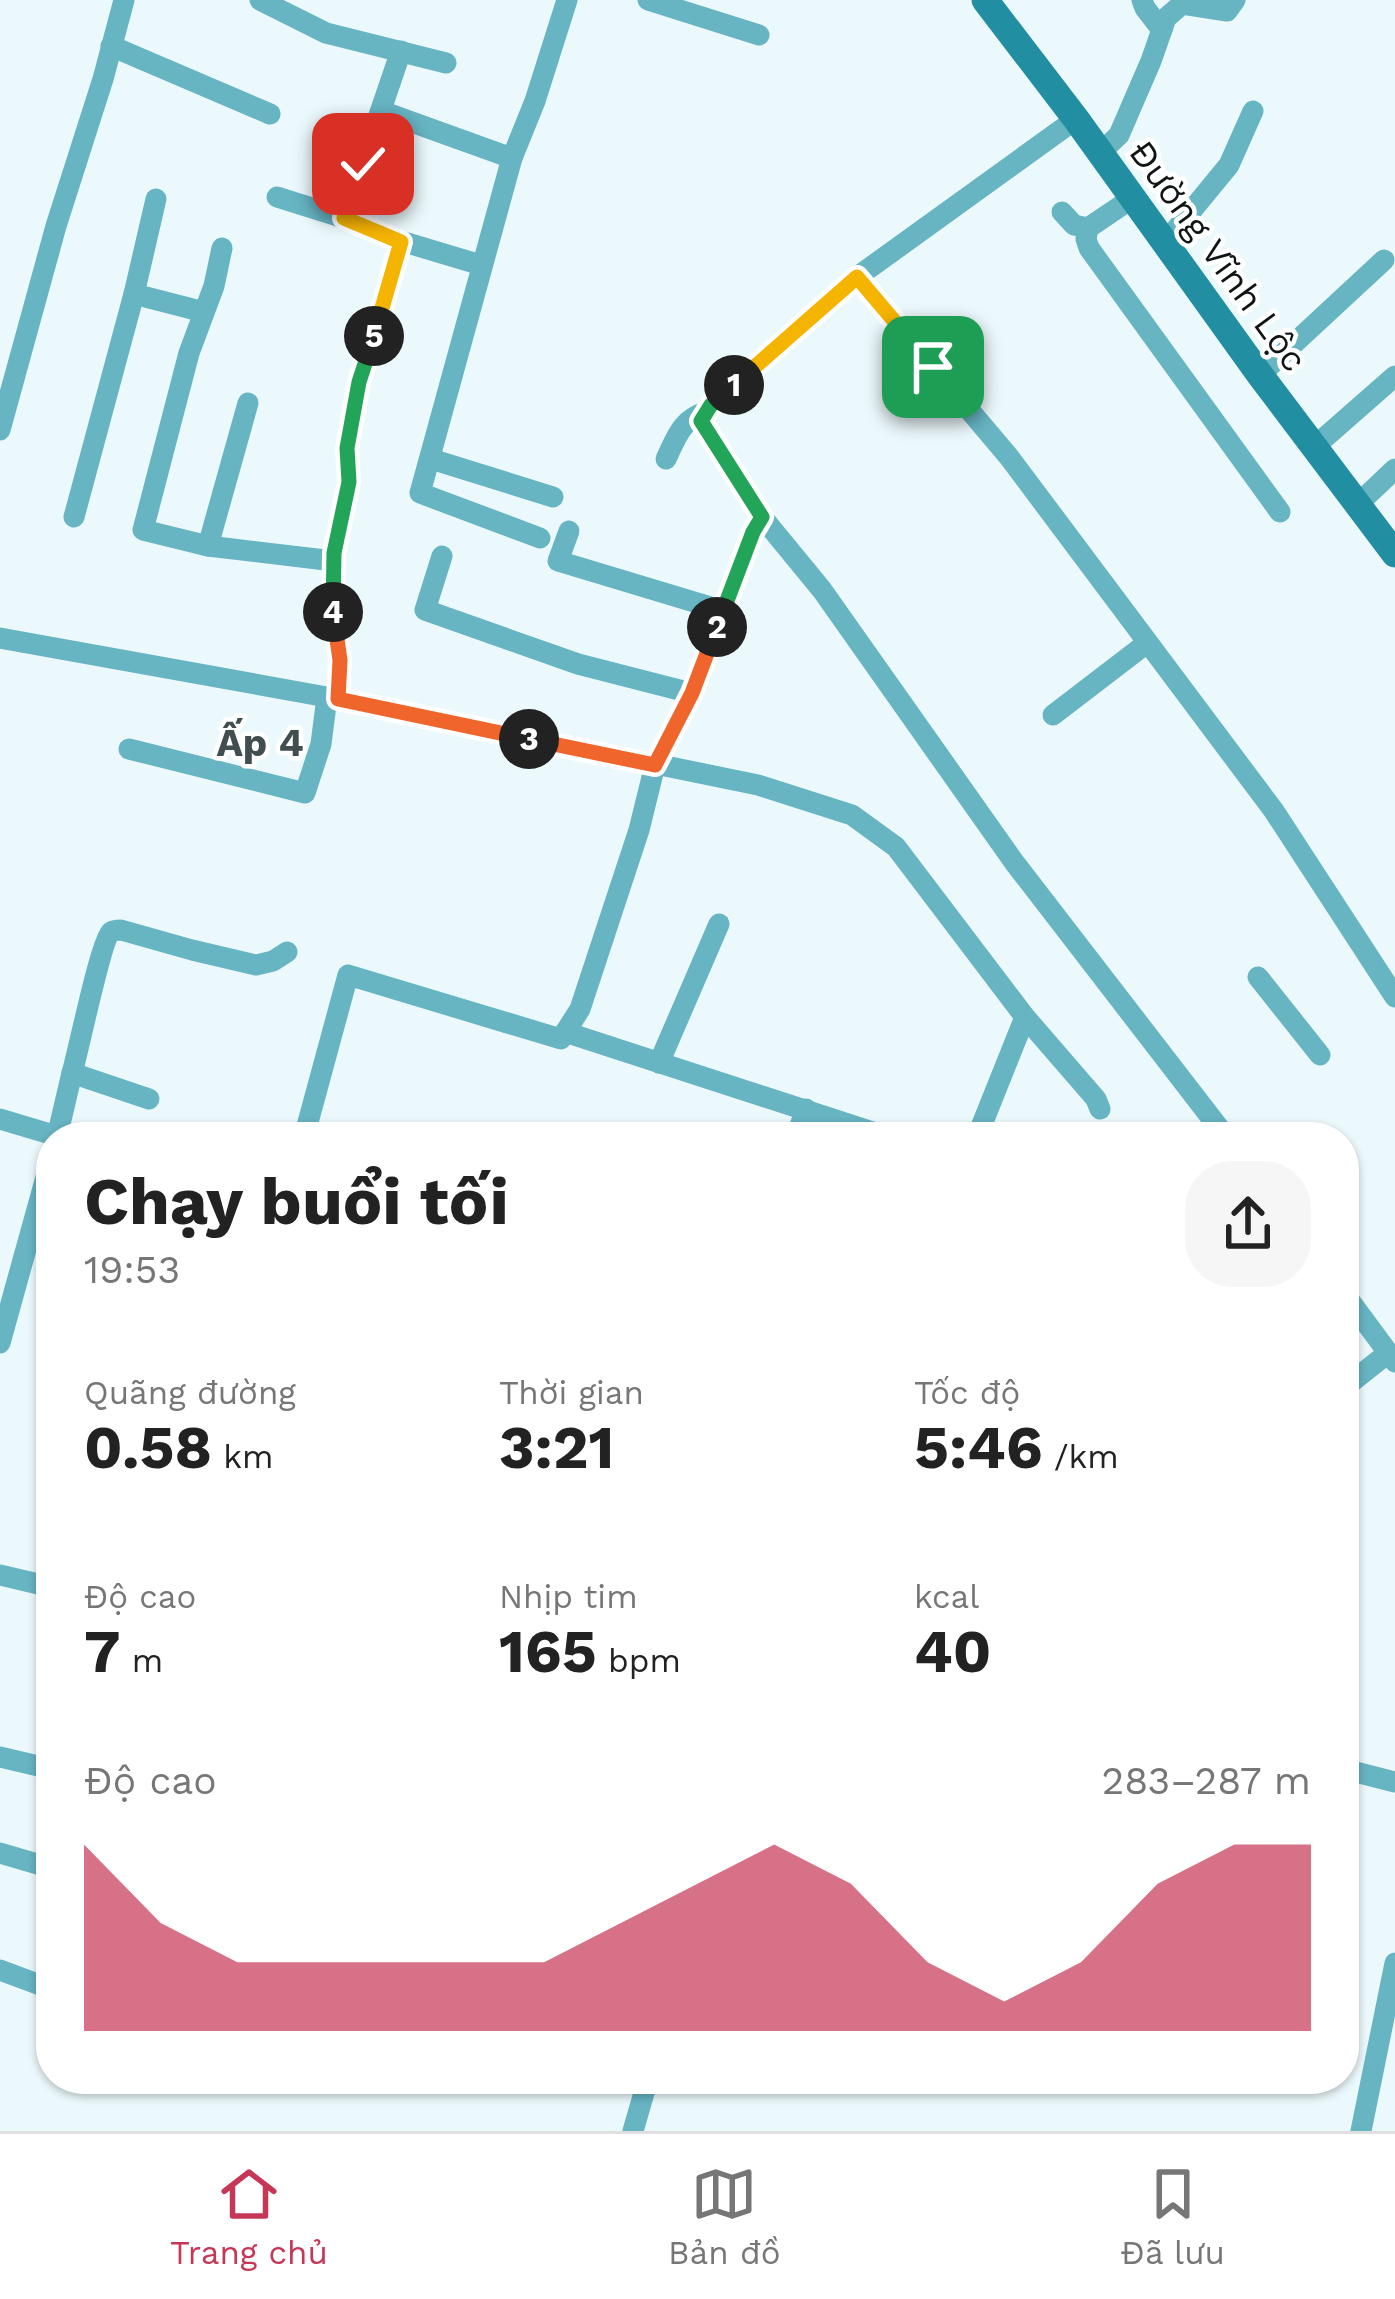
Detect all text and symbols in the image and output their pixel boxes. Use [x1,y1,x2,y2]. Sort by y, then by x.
pin [312,113,414,215]
icon: check [330,131,396,197]
street label: Đường Vĩnh Lộc [1120,132,1316,380]
pin: 5 [344,306,404,366]
text: 5 [364,316,384,355]
pin [882,316,984,418]
icon: arrive [900,334,966,400]
pin: 1 [704,355,764,415]
text: 1 [727,365,741,404]
pin: 4 [303,582,363,642]
text: 4 [322,592,344,631]
pin: 2 [687,597,747,657]
text: 2 [707,607,727,646]
pin: 3 [499,709,559,769]
district label: Ấp 4 [216,718,304,765]
text: 3 [519,719,539,758]
button: share [1185,1161,1311,1287]
text: Chạy buổi tối [84,1163,509,1240]
text: 19:53 [84,1247,180,1292]
text: Quãng đường [84,1373,296,1412]
text: Thời gian [499,1373,644,1412]
text: Tốc độ [914,1373,1020,1412]
text: 0.58 [84,1412,212,1483]
text: 3:21 [499,1412,614,1483]
text: 5:46 [914,1412,1043,1483]
text: km [212,1437,274,1476]
text: /km [1043,1437,1119,1476]
text: Độ cao [84,1577,196,1616]
text: Nhịp tim [499,1577,638,1616]
text: kcal [914,1577,979,1616]
text: 7 [84,1616,120,1687]
text: 165 [499,1616,597,1687]
text: 40 [914,1616,991,1687]
text: m [120,1641,163,1680]
text: bpm [597,1641,681,1680]
text: Độ cao [84,1758,217,1803]
text: 283–287 m [1102,1758,1311,1803]
tab: Trang chủ [170,2161,328,2272]
tab: Bản đồ [668,2161,780,2272]
tab: Đã lưu [1121,2161,1225,2272]

